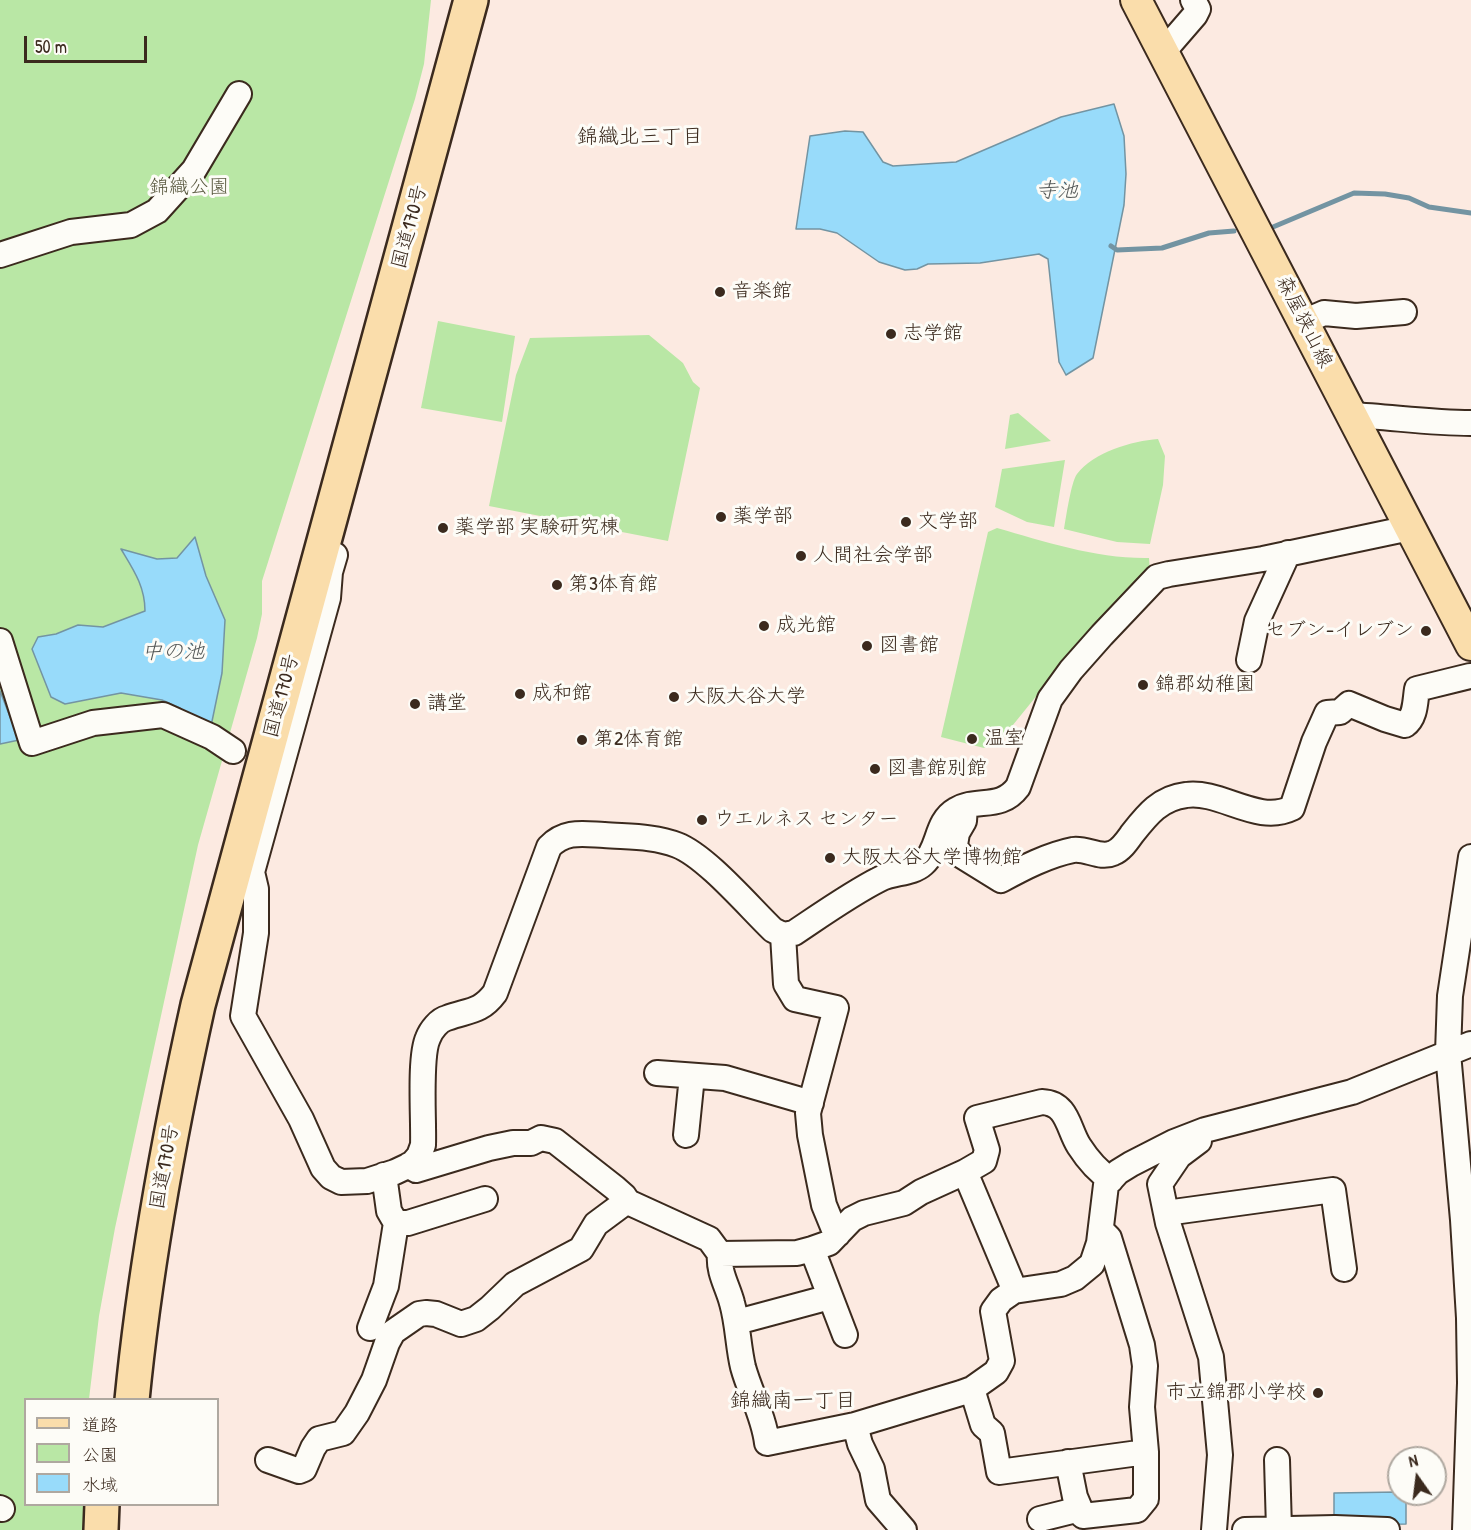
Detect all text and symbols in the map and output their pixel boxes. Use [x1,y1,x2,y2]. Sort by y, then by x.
scale bar [27,24,150,62]
text: 50 m [35,34,67,59]
district label: 錦織北三丁目 [577,124,703,150]
park label: 錦織公園 [149,176,229,200]
water label: 寺池 [1036,178,1078,204]
street label: 国道170号 [387,182,433,272]
street label: 森屋狭山線 [1271,272,1337,372]
place label: 音楽館 [732,280,792,304]
marker: 音楽館 [713,285,727,299]
place label: 志学館 [903,322,963,346]
marker: 志学館 [884,327,898,341]
place label: 薬学部 [733,505,793,529]
marker: 薬学部 [714,510,728,524]
place label: 文学部 [918,510,978,534]
marker: 文学部 [899,515,913,529]
place label: 薬学部 実験研究棟 [455,516,620,540]
marker: 薬学部 実験研究棟 [436,521,450,535]
place label: 人間社会学部 [813,544,933,568]
marker: 人間社会学部 [794,549,808,563]
place label: 第3体育館 [569,573,658,597]
marker: 第3体育館 [550,578,564,592]
place label: 成光館 [776,614,836,638]
marker: 成光館 [757,619,771,633]
place label: セブン-イレブン [1266,619,1414,643]
marker: セブン-イレブン [1419,624,1433,638]
place label: 図書館 [879,634,939,658]
water label: 中の池 [142,639,204,665]
marker: 図書館 [860,639,874,653]
street label: 国道170号 [259,651,305,741]
place label: 錦郡幼稚園 [1155,673,1255,697]
marker: 錦郡幼稚園 [1136,678,1150,692]
place label: 成和館 [532,682,592,706]
place label: 大阪大谷大学 [686,685,806,709]
marker: 成和館 [513,687,527,701]
marker: 大阪大谷大学 [667,690,681,704]
place label: 講堂 [427,692,467,716]
marker: 講堂 [408,697,422,711]
place label: 温室 [984,727,1024,751]
place label: 第2体育館 [594,728,683,752]
marker: 温室 [965,732,979,746]
marker: 第2体育館 [575,733,589,747]
place label: 図書館別館 [887,757,987,781]
marker: 図書館別館 [868,762,882,776]
place label: ウエルネス センター [714,808,899,832]
marker: ウエルネス センター [695,813,709,827]
place label: 大阪大谷大学博物館 [842,846,1022,870]
marker: 大阪大谷大学博物館 [823,851,837,865]
street label: 国道170号 [146,1123,184,1211]
place label: 市立錦郡小学校 [1166,1381,1306,1405]
marker: 市立錦郡小学校 [1311,1386,1325,1400]
district label: 錦織南一丁目 [730,1388,856,1414]
legend [24,1398,219,1506]
text: 道路 [82,1412,118,1437]
text: 公園 [82,1442,118,1467]
north arrow [1387,1446,1447,1506]
text: N [1406,1449,1420,1472]
text: 水域 [82,1472,118,1497]

